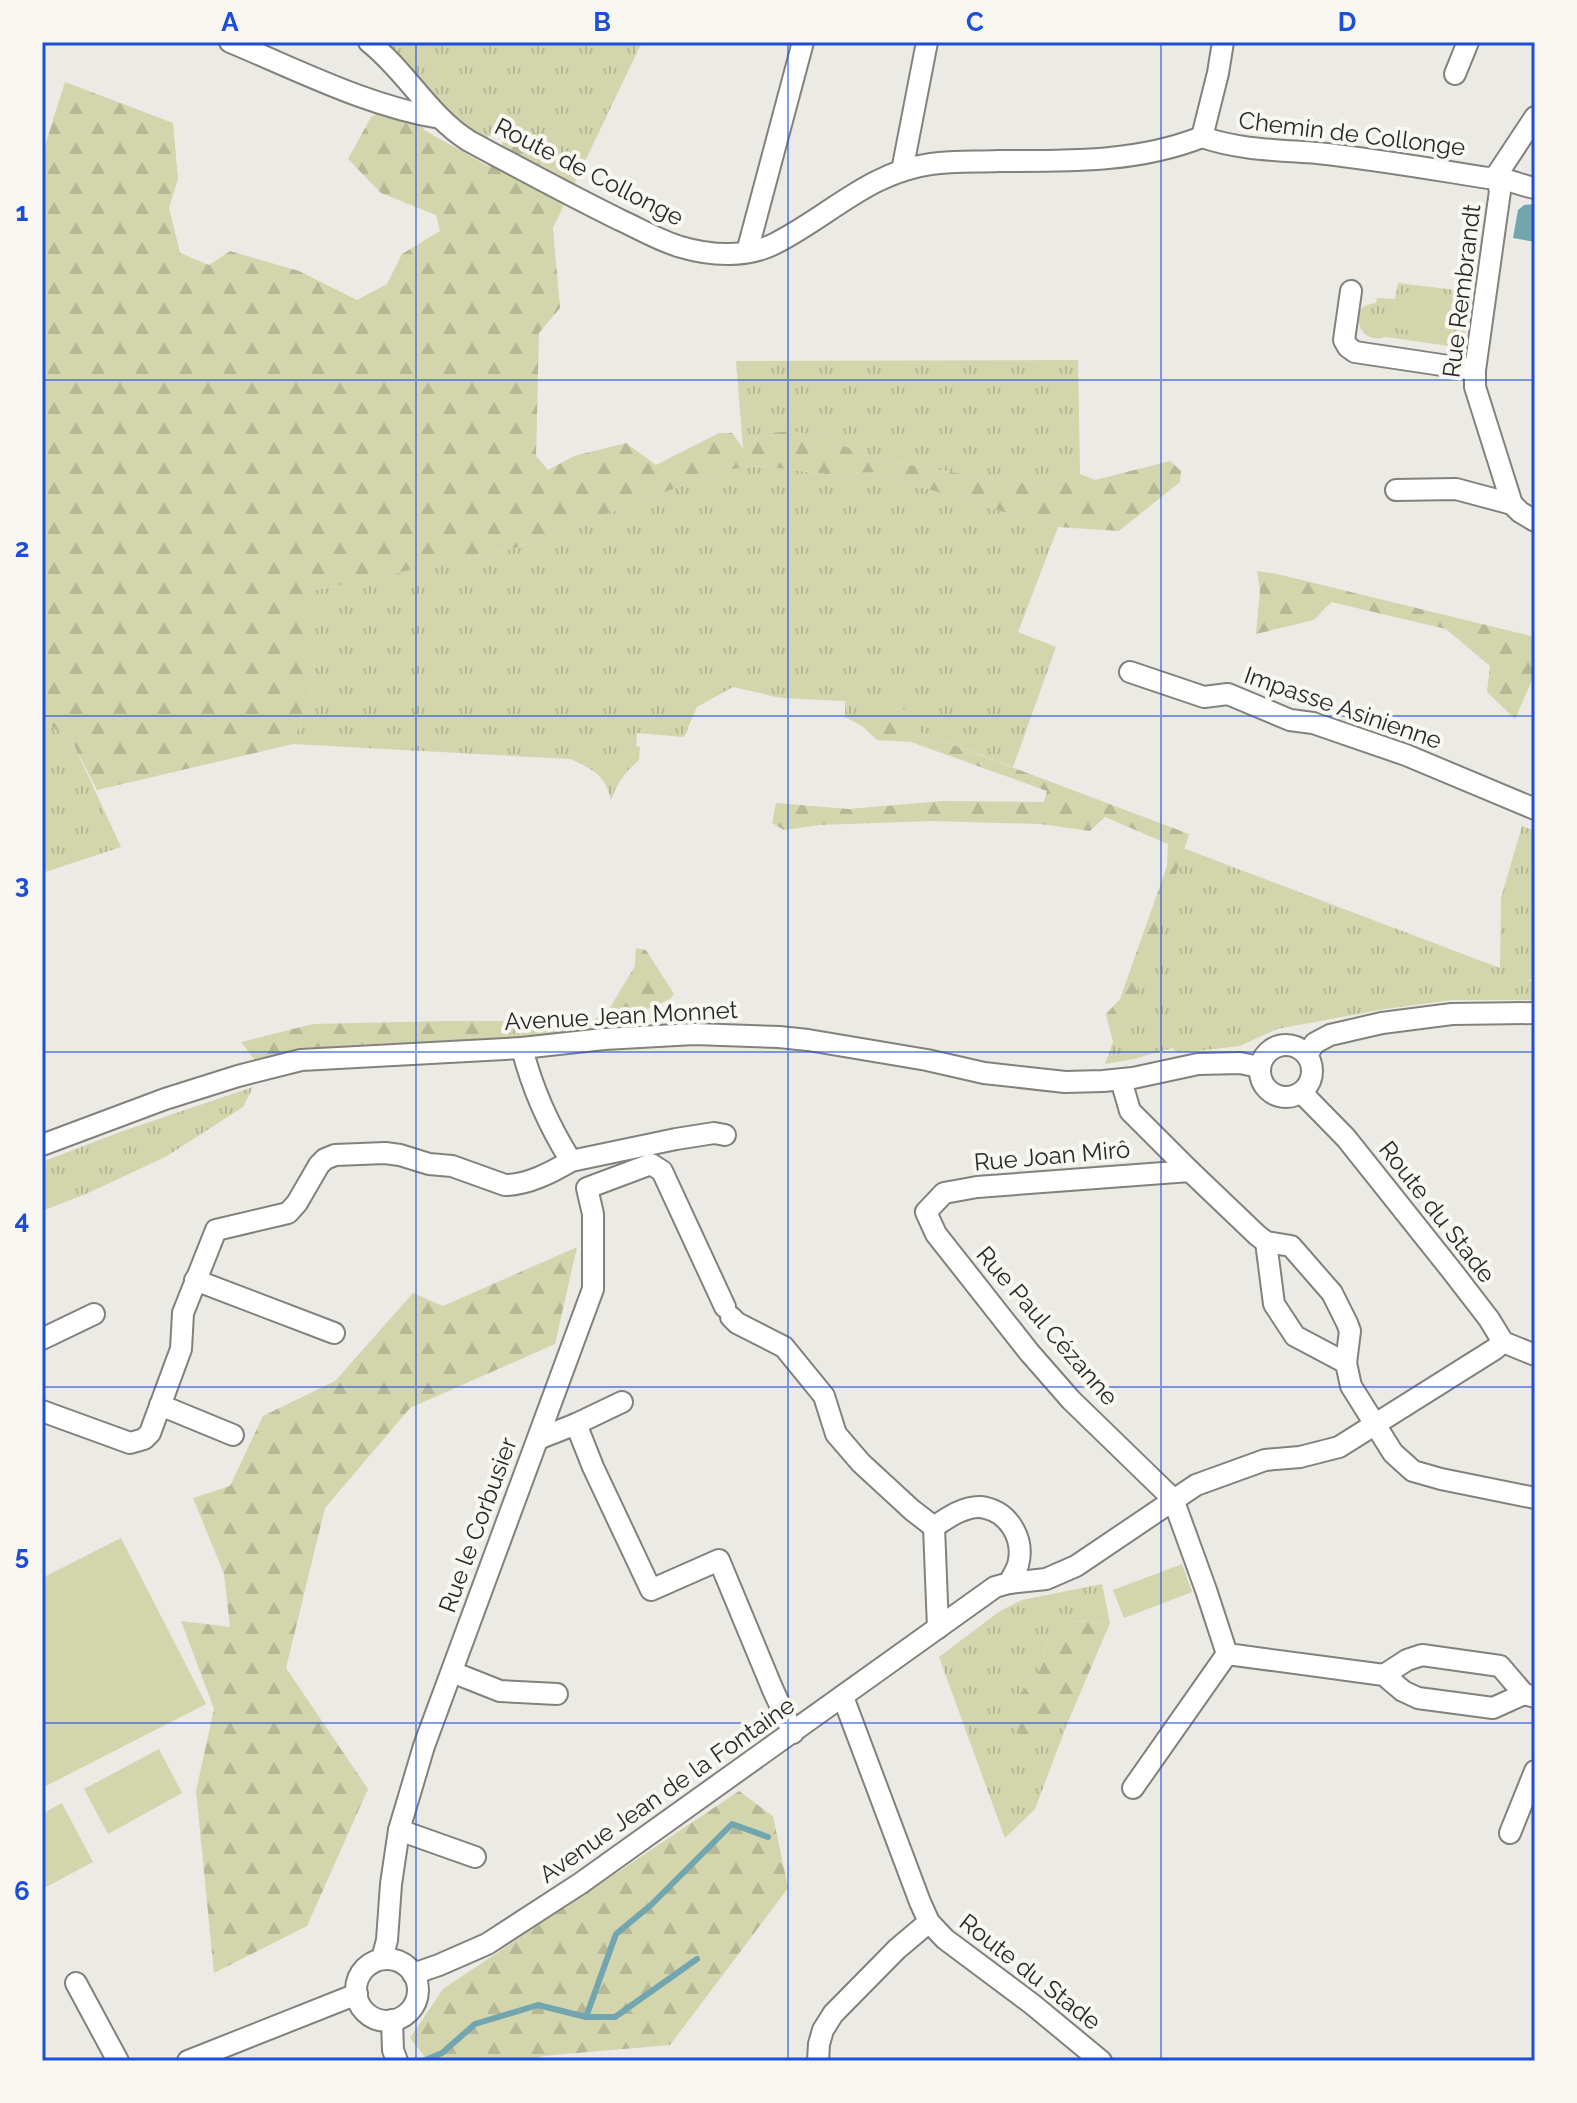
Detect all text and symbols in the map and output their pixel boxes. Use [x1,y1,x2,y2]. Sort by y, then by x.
text: A [221,7,239,37]
text: B [593,7,611,37]
text: C [966,7,984,37]
text: D [1338,7,1356,37]
street label: Chemin de Collonge [1237,105,1467,162]
street label: Route de Collonge [490,111,688,232]
text: 1 [16,197,29,227]
street label: Rue Rembrandt [1436,203,1487,379]
text: 2 [15,533,29,563]
street label: Impasse Asinienne [1241,660,1446,755]
text: 3 [15,869,29,899]
street label: Avenue Jean Monnet [504,995,738,1036]
street label: Rue Joan Mirô [973,1134,1131,1177]
street label: Route du Stade [1373,1135,1502,1288]
text: 4 [15,1205,29,1235]
street label: Rue Paul Cézanne [970,1240,1124,1411]
street label: Rue le Corbusier [432,1433,523,1616]
text: 5 [15,1540,29,1570]
street label: Avenue Jean de la Fontaine [533,1690,800,1889]
text: 6 [14,1876,30,1906]
street label: Route du Stade [954,1907,1107,2036]

